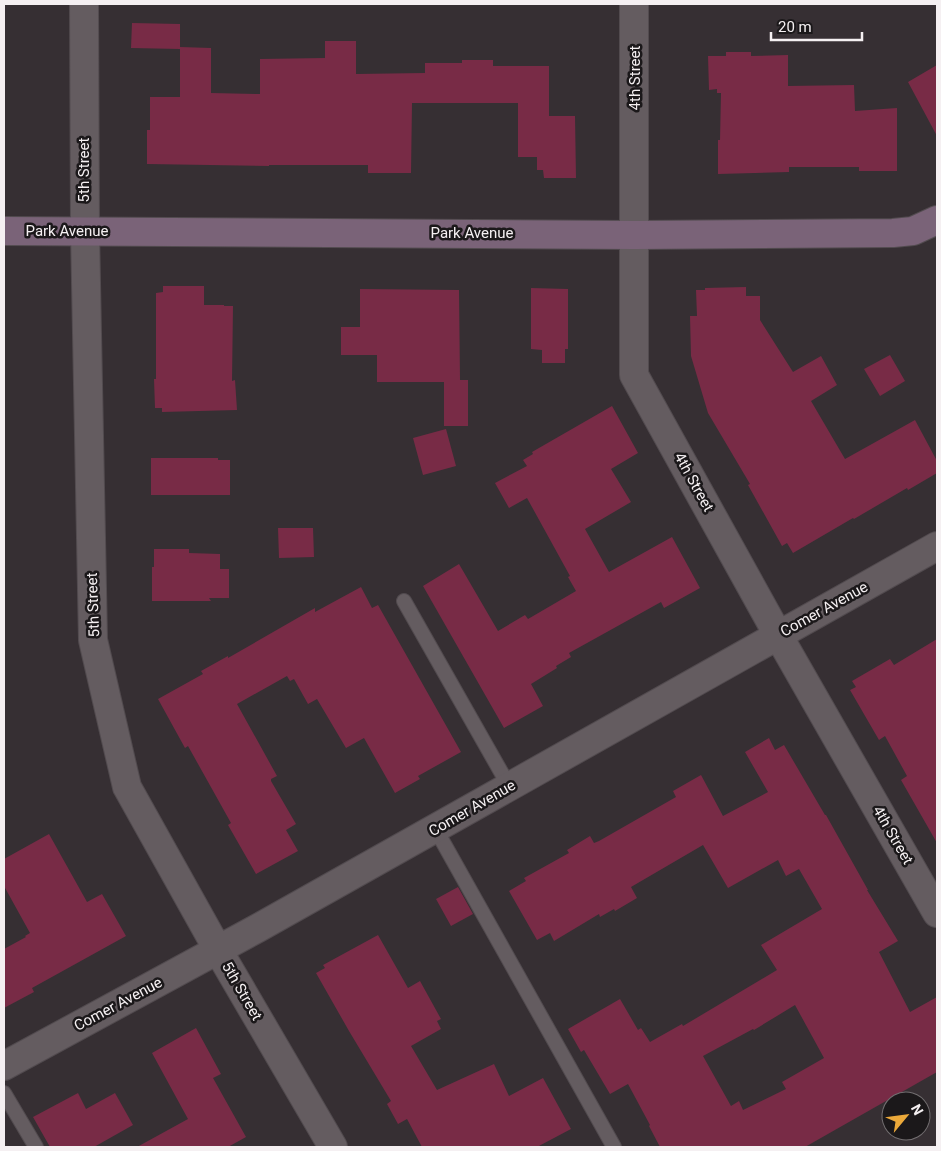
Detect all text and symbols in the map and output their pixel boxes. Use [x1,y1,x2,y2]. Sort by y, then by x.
scale bar [771,10,862,42]
text: 20 m [778,18,812,36]
street label: 4th Street [626,45,644,110]
street label: 5th Street [75,137,93,202]
street label: Park Avenue [26,222,109,240]
street label: Park Avenue [431,224,514,242]
street label: 4th Street [670,449,718,515]
street label: 5th Street [83,572,103,638]
street label: Comer Avenue [777,578,871,640]
street label: Comer Avenue [425,776,519,840]
street label: 4th Street [869,802,917,868]
street label: 5th Street [218,958,266,1024]
street label: Comer Avenue [71,973,165,1035]
north arrow [881,1091,931,1141]
text: N [908,1101,927,1118]

